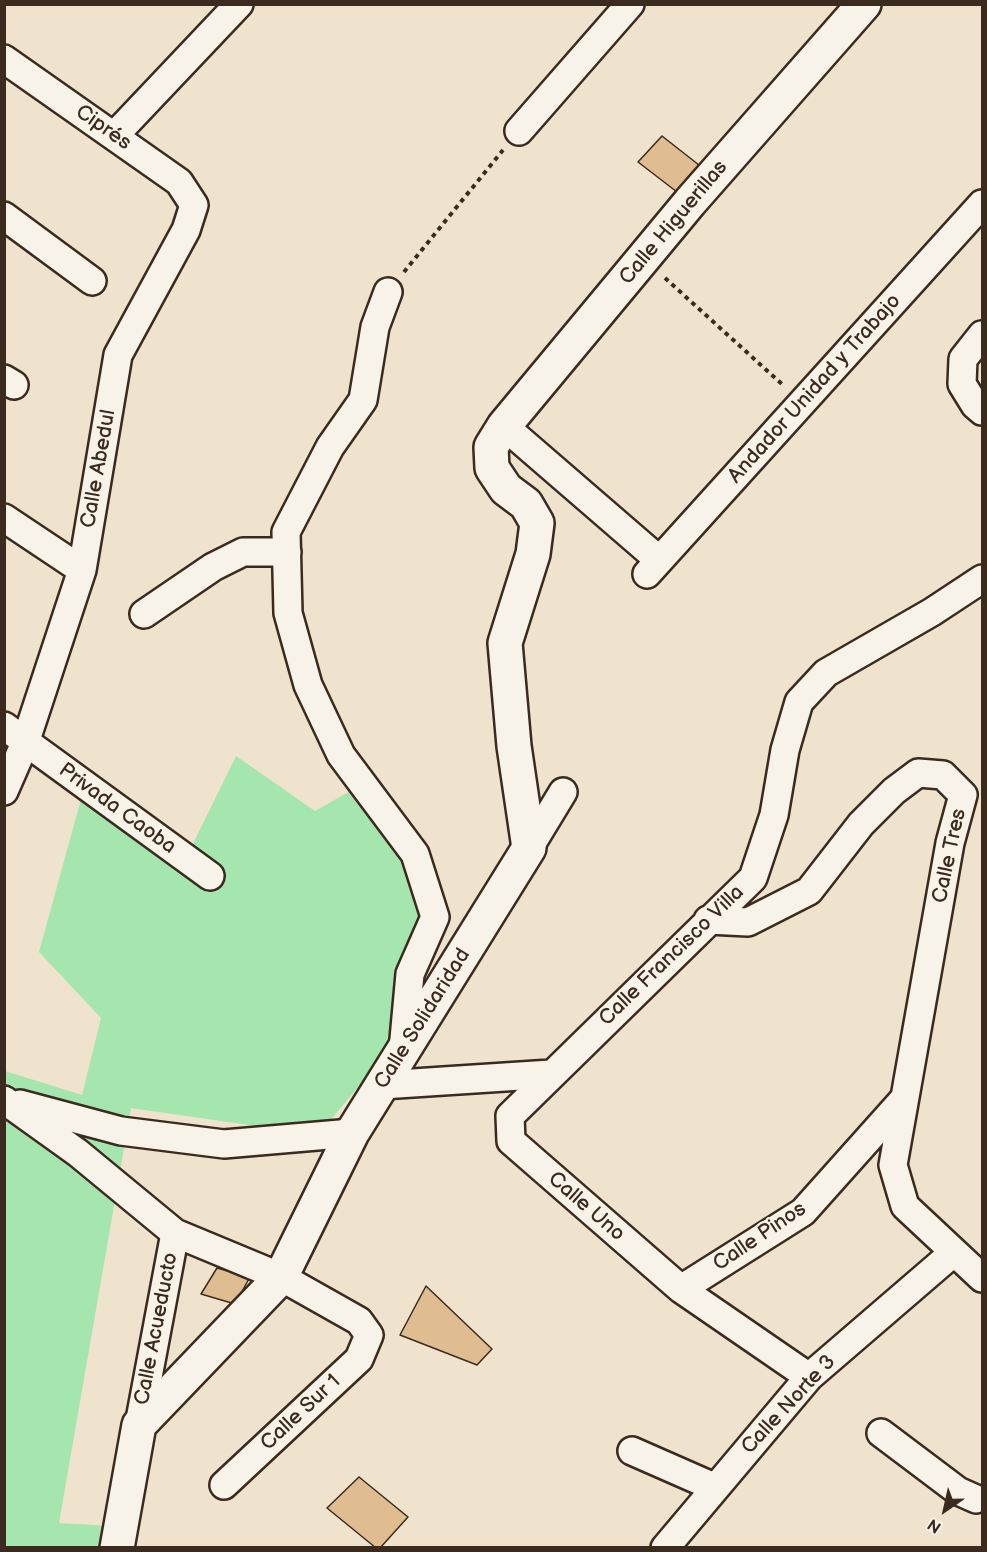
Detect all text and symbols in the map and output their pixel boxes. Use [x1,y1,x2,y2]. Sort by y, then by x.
street label: Ciprés [70,100,136,156]
street label: Calle Higuerillas [615,156,733,290]
street label: Andador Unidad y Trabajo [723,289,907,489]
street label: Calle Abedul [76,408,122,530]
street label: Privada Caoba [53,758,181,860]
street label: Calle Tres [928,807,972,905]
street label: Calle Francisco Villa [594,880,750,1032]
street label: Calle Solidaridad [370,944,476,1094]
street label: Calle Uno [543,1167,629,1247]
street label: Calle Pinos [709,1197,811,1277]
street label: Calle Acueducto [130,1251,184,1407]
street label: Calle Norte 3 [737,1350,841,1460]
street label: Calle Sur 1 [256,1370,346,1456]
north arrow [915,1480,975,1540]
text: N [924,1514,945,1537]

